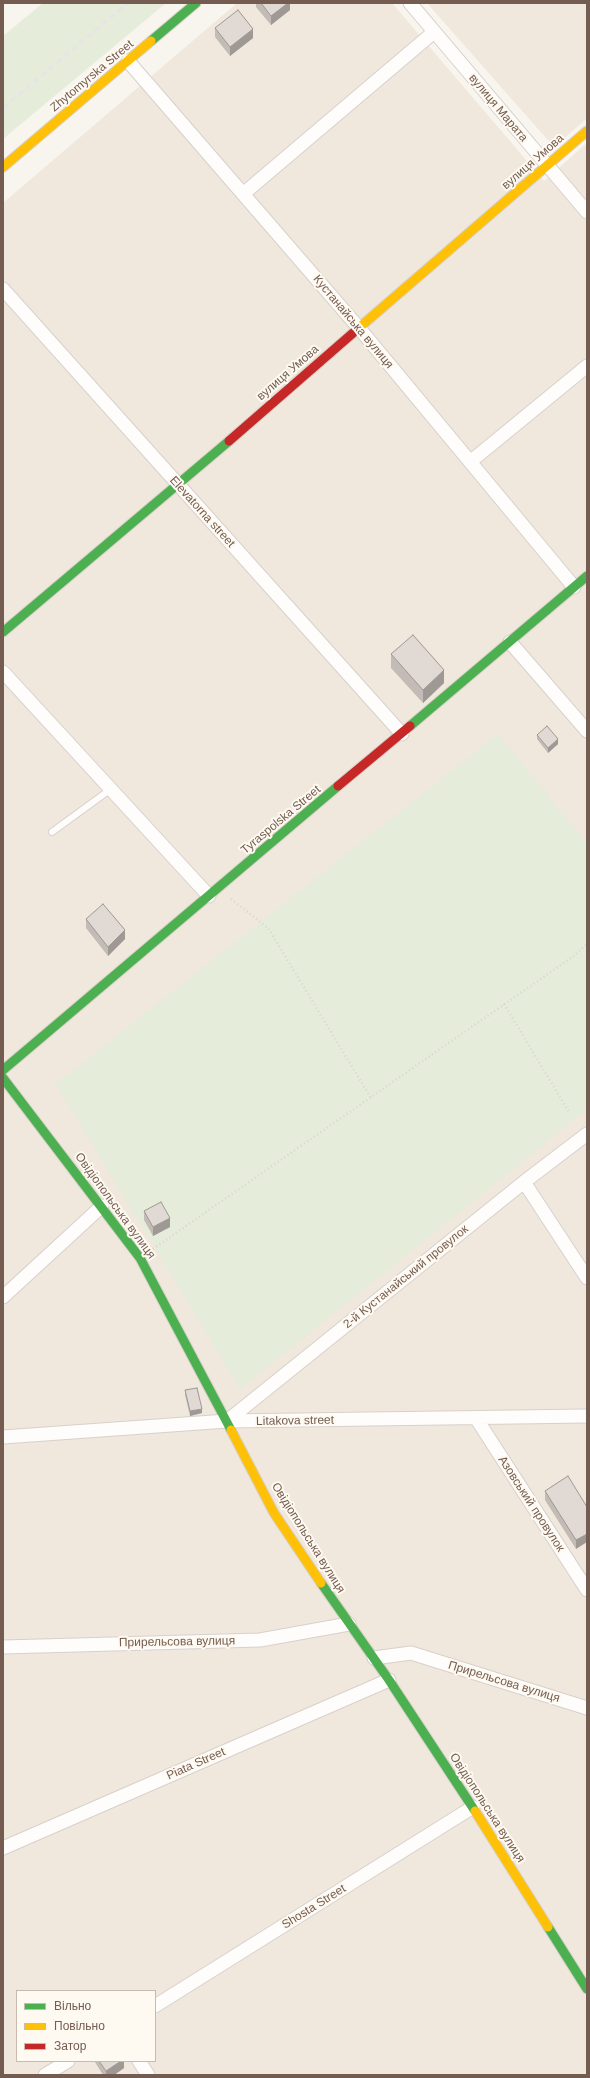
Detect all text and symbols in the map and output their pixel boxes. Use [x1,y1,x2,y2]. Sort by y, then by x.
street label: Zhytomyrska Street [48,37,136,115]
street label: вулиця Марата [465,71,531,145]
street label: вулиця Умова [499,131,567,193]
street label: Кустанайська вулиця [310,272,396,372]
street label: вулиця Умова [254,342,322,404]
street label: Elevatorna street [166,473,238,551]
street label: Tyraspolska Street [238,783,324,857]
street label: Овідіопольська вулиця [72,1150,158,1262]
street label: 2-й Кустанайський провулок [341,1222,471,1332]
street label: Litakova street [256,1413,334,1429]
street label: Азовський провулок [495,1453,567,1555]
street label: Овідіопольська вулиця [268,1480,348,1596]
street label: Прирельсова вулиця [119,1634,235,1650]
street label: Прирельсова вулиця [446,1658,562,1706]
street label: Piata Street [164,1745,228,1783]
street label: Овідіопольська вулиця [446,1751,528,1865]
street label: Shosta Street [279,1882,349,1932]
legend [16,1990,156,2062]
text: Вільно [54,1999,91,2013]
text: Повільно [54,2019,105,2033]
text: Затор [54,2039,86,2053]

